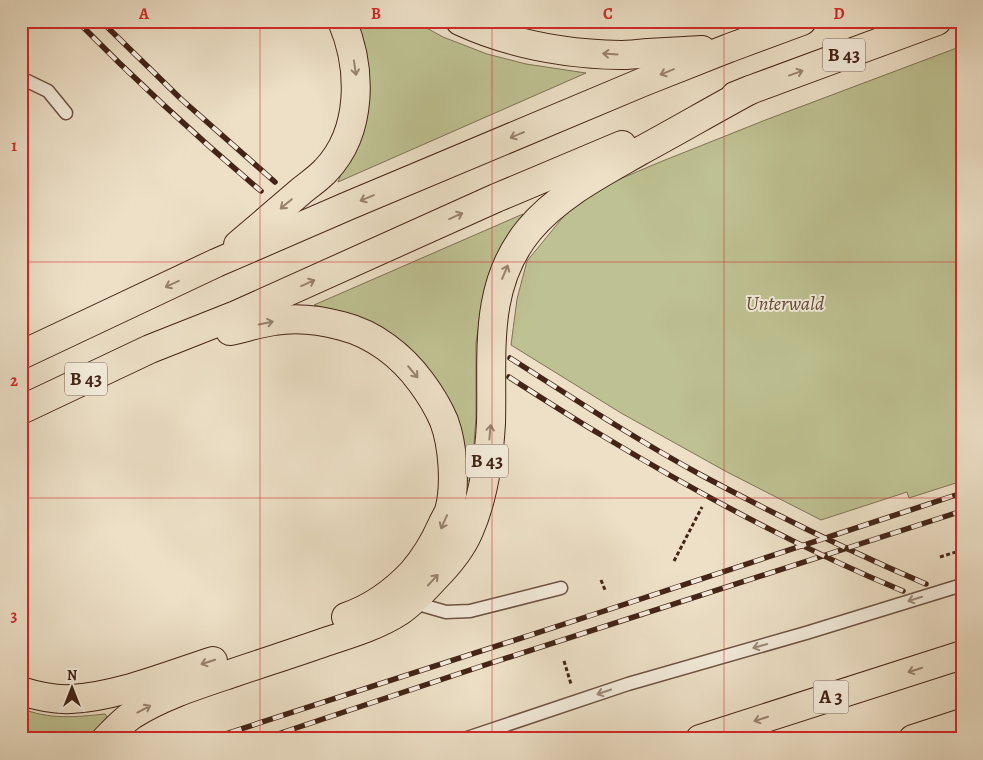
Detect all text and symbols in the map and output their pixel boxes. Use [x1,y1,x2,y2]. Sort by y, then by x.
text: A [138,3,150,25]
text: B [371,3,381,25]
text: C [603,3,613,25]
text: D [833,3,845,25]
road number: B 43 [823,38,865,72]
one-way arrow [602,50,618,59]
one-way arrow [350,60,360,76]
one-way arrow [660,68,675,78]
one-way arrow [788,68,803,77]
one-way arrow [510,130,525,140]
text: 1 [11,135,17,157]
one-way arrow [360,193,375,203]
one-way arrow [279,199,292,210]
one-way arrow [448,210,463,220]
one-way arrow [501,265,511,280]
one-way arrow [300,277,315,287]
one-way arrow [164,279,179,289]
park label: Unterwald [746,290,825,317]
one-way arrow [258,318,274,327]
road number: B 43 [65,362,107,396]
one-way arrow [407,365,418,378]
text: 2 [10,370,18,392]
one-way arrow [485,425,495,441]
road number: B 43 [466,444,508,478]
one-way arrow [438,514,448,529]
one-way arrow [427,574,439,586]
one-way arrow [908,595,924,605]
text: 3 [11,605,18,627]
one-way arrow [752,642,768,652]
one-way arrow [201,658,217,667]
north arrow [48,662,98,712]
one-way arrow [908,665,924,675]
text: N [67,666,77,685]
road number: A 3 [814,680,848,714]
one-way arrow [596,688,612,697]
one-way arrow [136,704,151,713]
one-way arrow [753,715,769,725]

